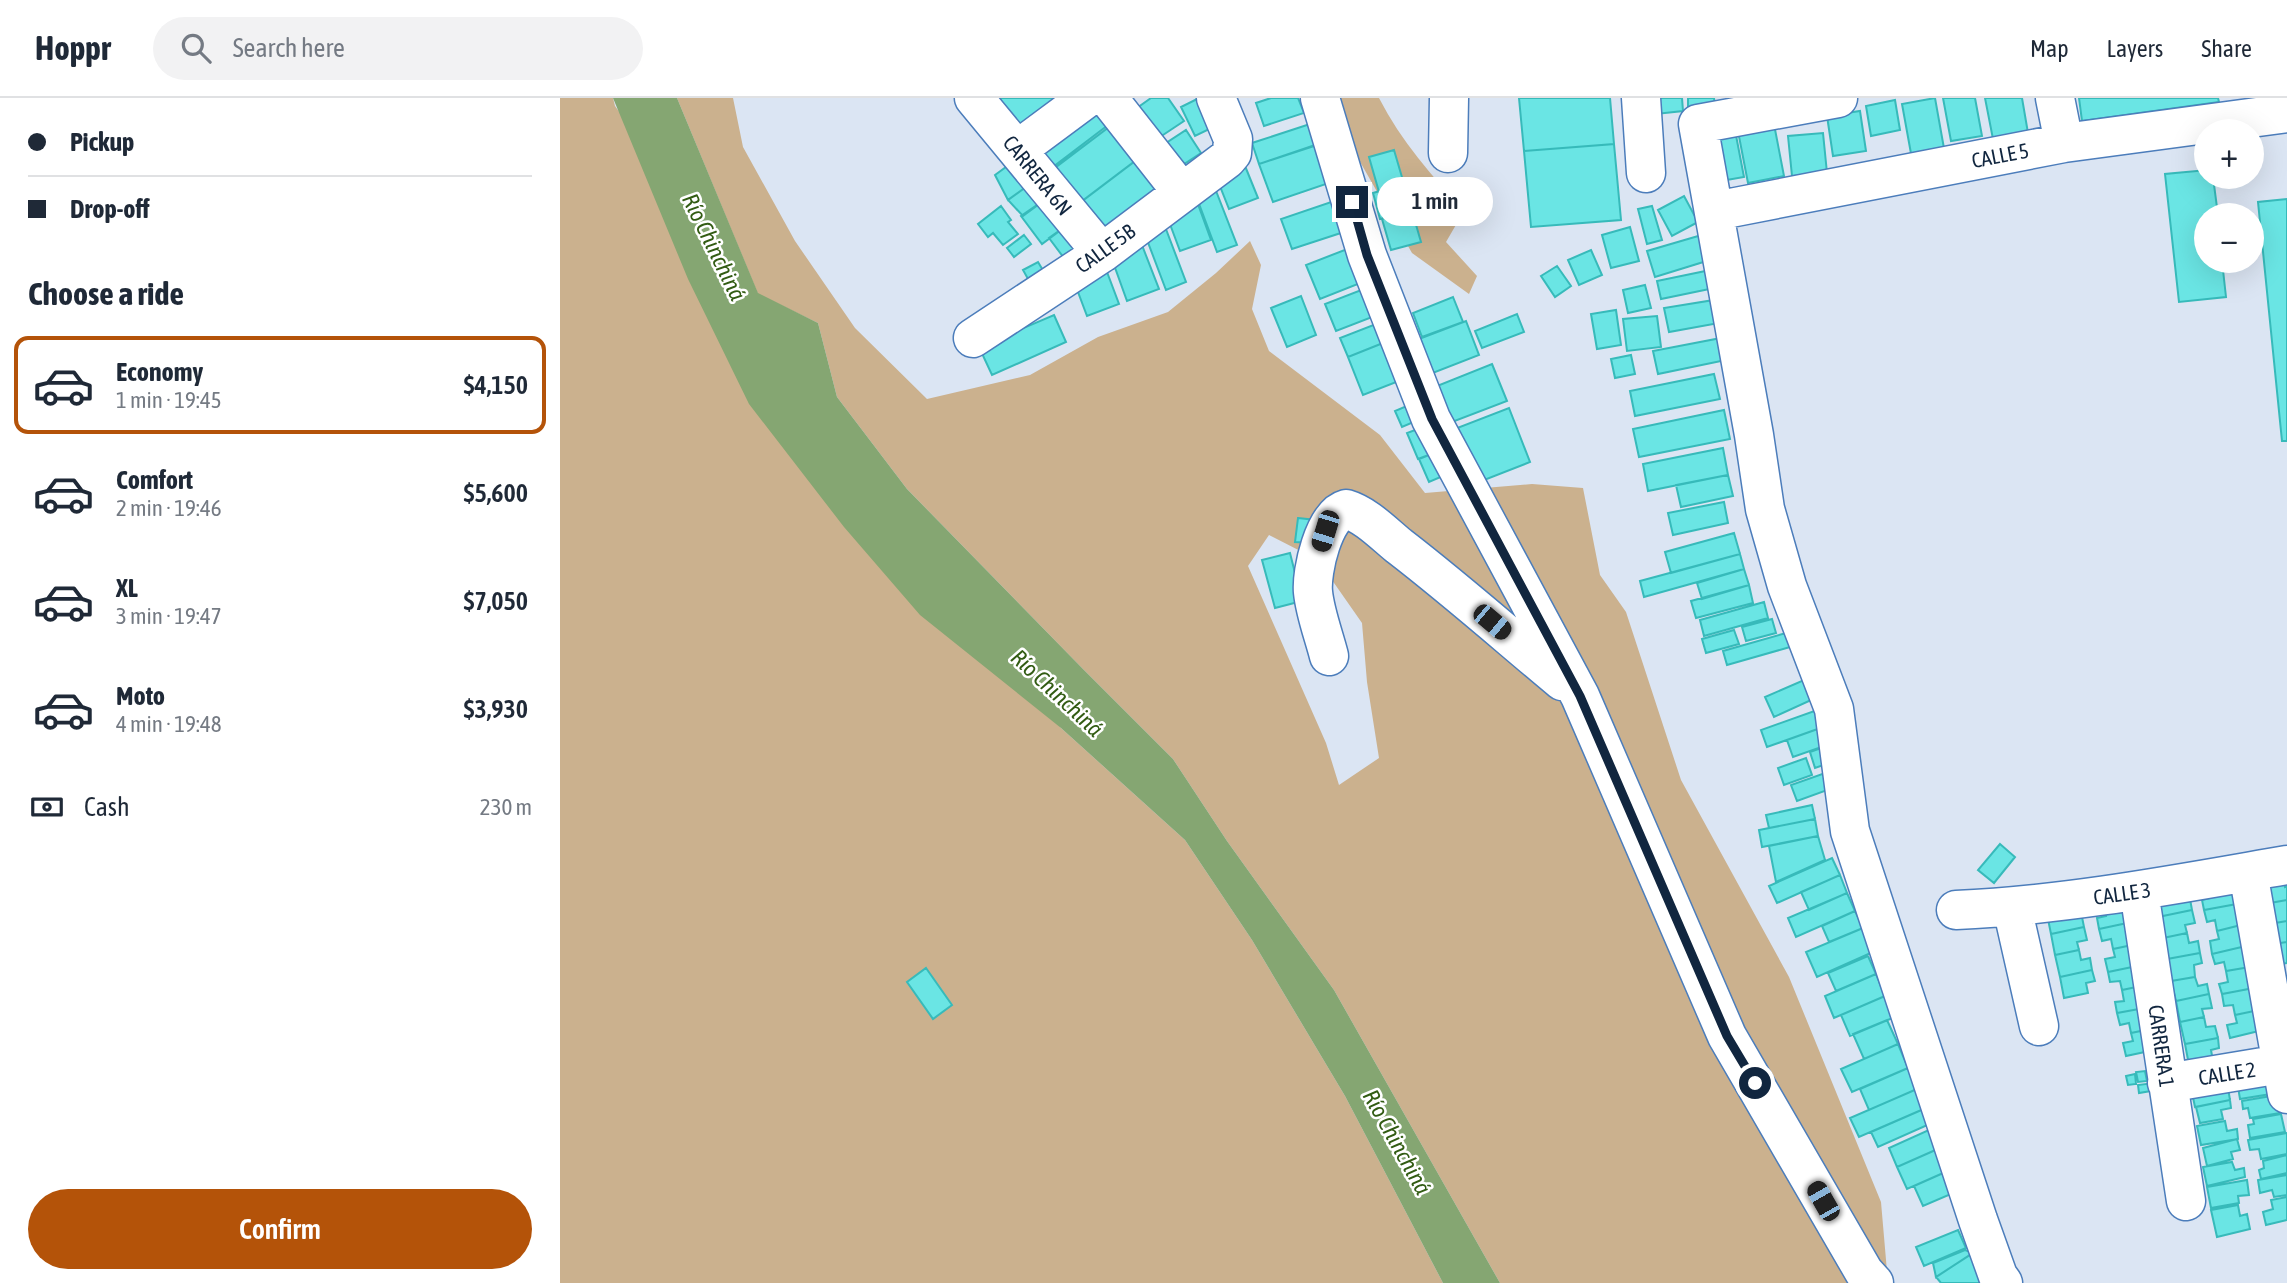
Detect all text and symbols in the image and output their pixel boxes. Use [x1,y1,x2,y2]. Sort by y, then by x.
search box [153,17,643,80]
text: Hoppr [35,29,111,67]
icon: search [177,29,215,67]
text: Search here [233,33,345,63]
text: Map [2030,35,2069,62]
text: Layers [2107,35,2163,62]
text: Share [2201,35,2252,62]
map controls [2194,119,2264,273]
button: + [2194,119,2264,189]
text: Pickup [70,127,134,157]
street label: CARRERA 6N [999,130,1077,220]
street label: CALLE 5 [1969,138,2031,172]
callout: 1 min [1376,178,1492,226]
route end [1336,186,1368,218]
text: 1 min [1412,188,1458,214]
water label: Río Chinchiná [677,189,751,305]
text: Drop-off [70,194,150,224]
button: − [2194,203,2264,273]
street label: CALLE 5B [1071,218,1139,278]
text: Choose a ride [28,275,184,312]
icon: car [32,354,95,417]
text: Economy [116,357,203,387]
text: $4,150 [464,370,528,400]
text: 1 min · 19:45 [116,387,222,413]
icon: car [32,462,95,525]
text: Comfort [116,465,193,495]
text: $5,600 [464,478,528,508]
text: 2 min · 19:46 [116,495,222,521]
car [1309,508,1342,554]
icon: car [32,570,95,633]
text: XL [116,573,138,603]
text: $7,050 [464,586,528,616]
car [1470,600,1515,644]
text: 3 min · 19:47 [116,603,222,629]
water label: Río Chinchiná [1006,644,1108,742]
icon: car [32,678,95,741]
text: Moto [116,681,165,711]
text: $3,930 [464,694,528,724]
text: 4 min · 19:48 [116,711,222,737]
icon: cash [28,788,66,826]
text: Cash [84,792,130,822]
text: 230 m [480,794,532,820]
street label: CALLE 3 [2092,877,2152,909]
street label: CARRERA 1 [2144,1003,2180,1089]
street label: CALLE 2 [2197,1057,2257,1089]
route start [1739,1067,1771,1099]
water label: Río Chinchiná [1358,1085,1437,1199]
car [1804,1178,1843,1224]
button: Confirm [28,1189,532,1269]

